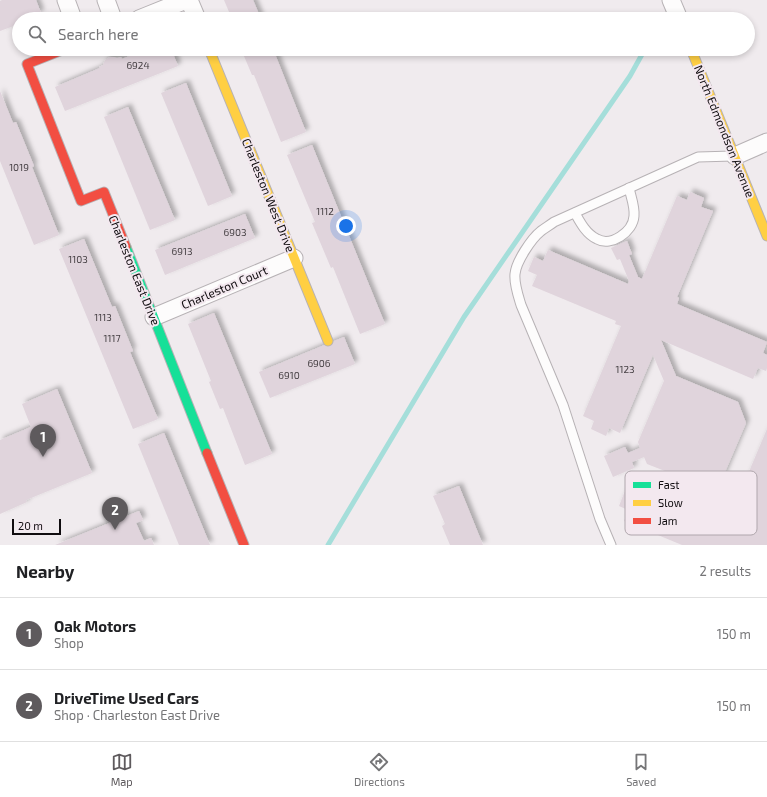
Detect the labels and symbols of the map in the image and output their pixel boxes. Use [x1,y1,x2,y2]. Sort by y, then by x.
house number: 6924 [126,59,150,71]
street label: North Edmondson Avenue [692,63,758,199]
street label: Charleston West Drive [240,136,298,254]
house number: 1019 [9,161,29,173]
house number: 1112 [316,205,334,217]
street label: Charleston East Drive [107,213,163,327]
your location [336,216,356,236]
house number: 6903 [223,226,247,238]
house number: 6913 [172,245,192,257]
house number: 1103 [68,253,88,265]
street label: Charleston Court [179,262,270,311]
house number: 1113 [94,311,112,323]
house number: 1117 [103,332,121,344]
house number: 6906 [307,357,331,369]
house number: 1123 [615,363,635,375]
house number: 6910 [278,369,300,381]
pin: 1 [30,424,56,457]
legend [625,471,757,535]
text: Fast [658,478,680,491]
text: Slow [658,496,683,509]
pin: 2 [102,497,128,530]
text: Jam [658,514,677,527]
scale bar [12,517,61,536]

